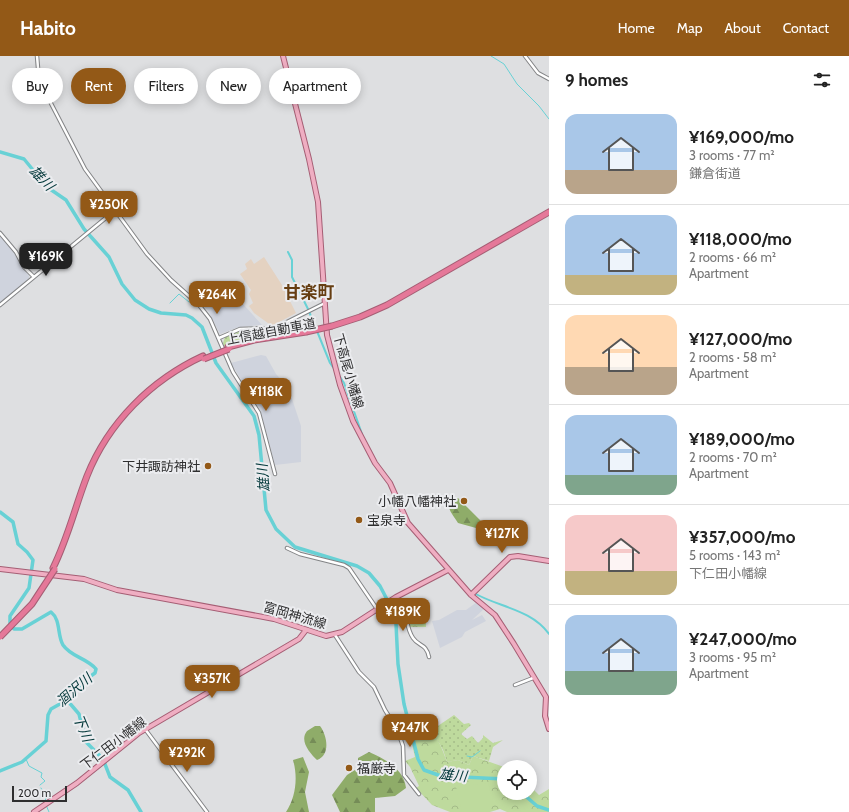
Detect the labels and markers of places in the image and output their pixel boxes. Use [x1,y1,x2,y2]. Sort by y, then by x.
pin: ¥250K [81,191,137,225]
pin: ¥169K [18,243,74,277]
pin: ¥264K [189,281,245,315]
pin: ¥118K [238,378,294,412]
place label: 下井諏訪神社 [122,458,200,474]
marker: 下井諏訪神社 [203,461,213,471]
place label: 小幡八幡神社 [378,493,456,509]
marker: 小幡八幡神社 [459,496,469,506]
place label: 宝泉寺 [367,512,406,528]
marker: 宝泉寺 [354,515,364,525]
pin: ¥127K [474,520,530,554]
pin: ¥189K [375,598,431,632]
pin: ¥357K [184,665,240,699]
pin: ¥247K [382,714,438,748]
pin: ¥292K [159,739,215,773]
place label: 福厳寺 [357,760,396,776]
marker: 福厳寺 [344,763,354,773]

